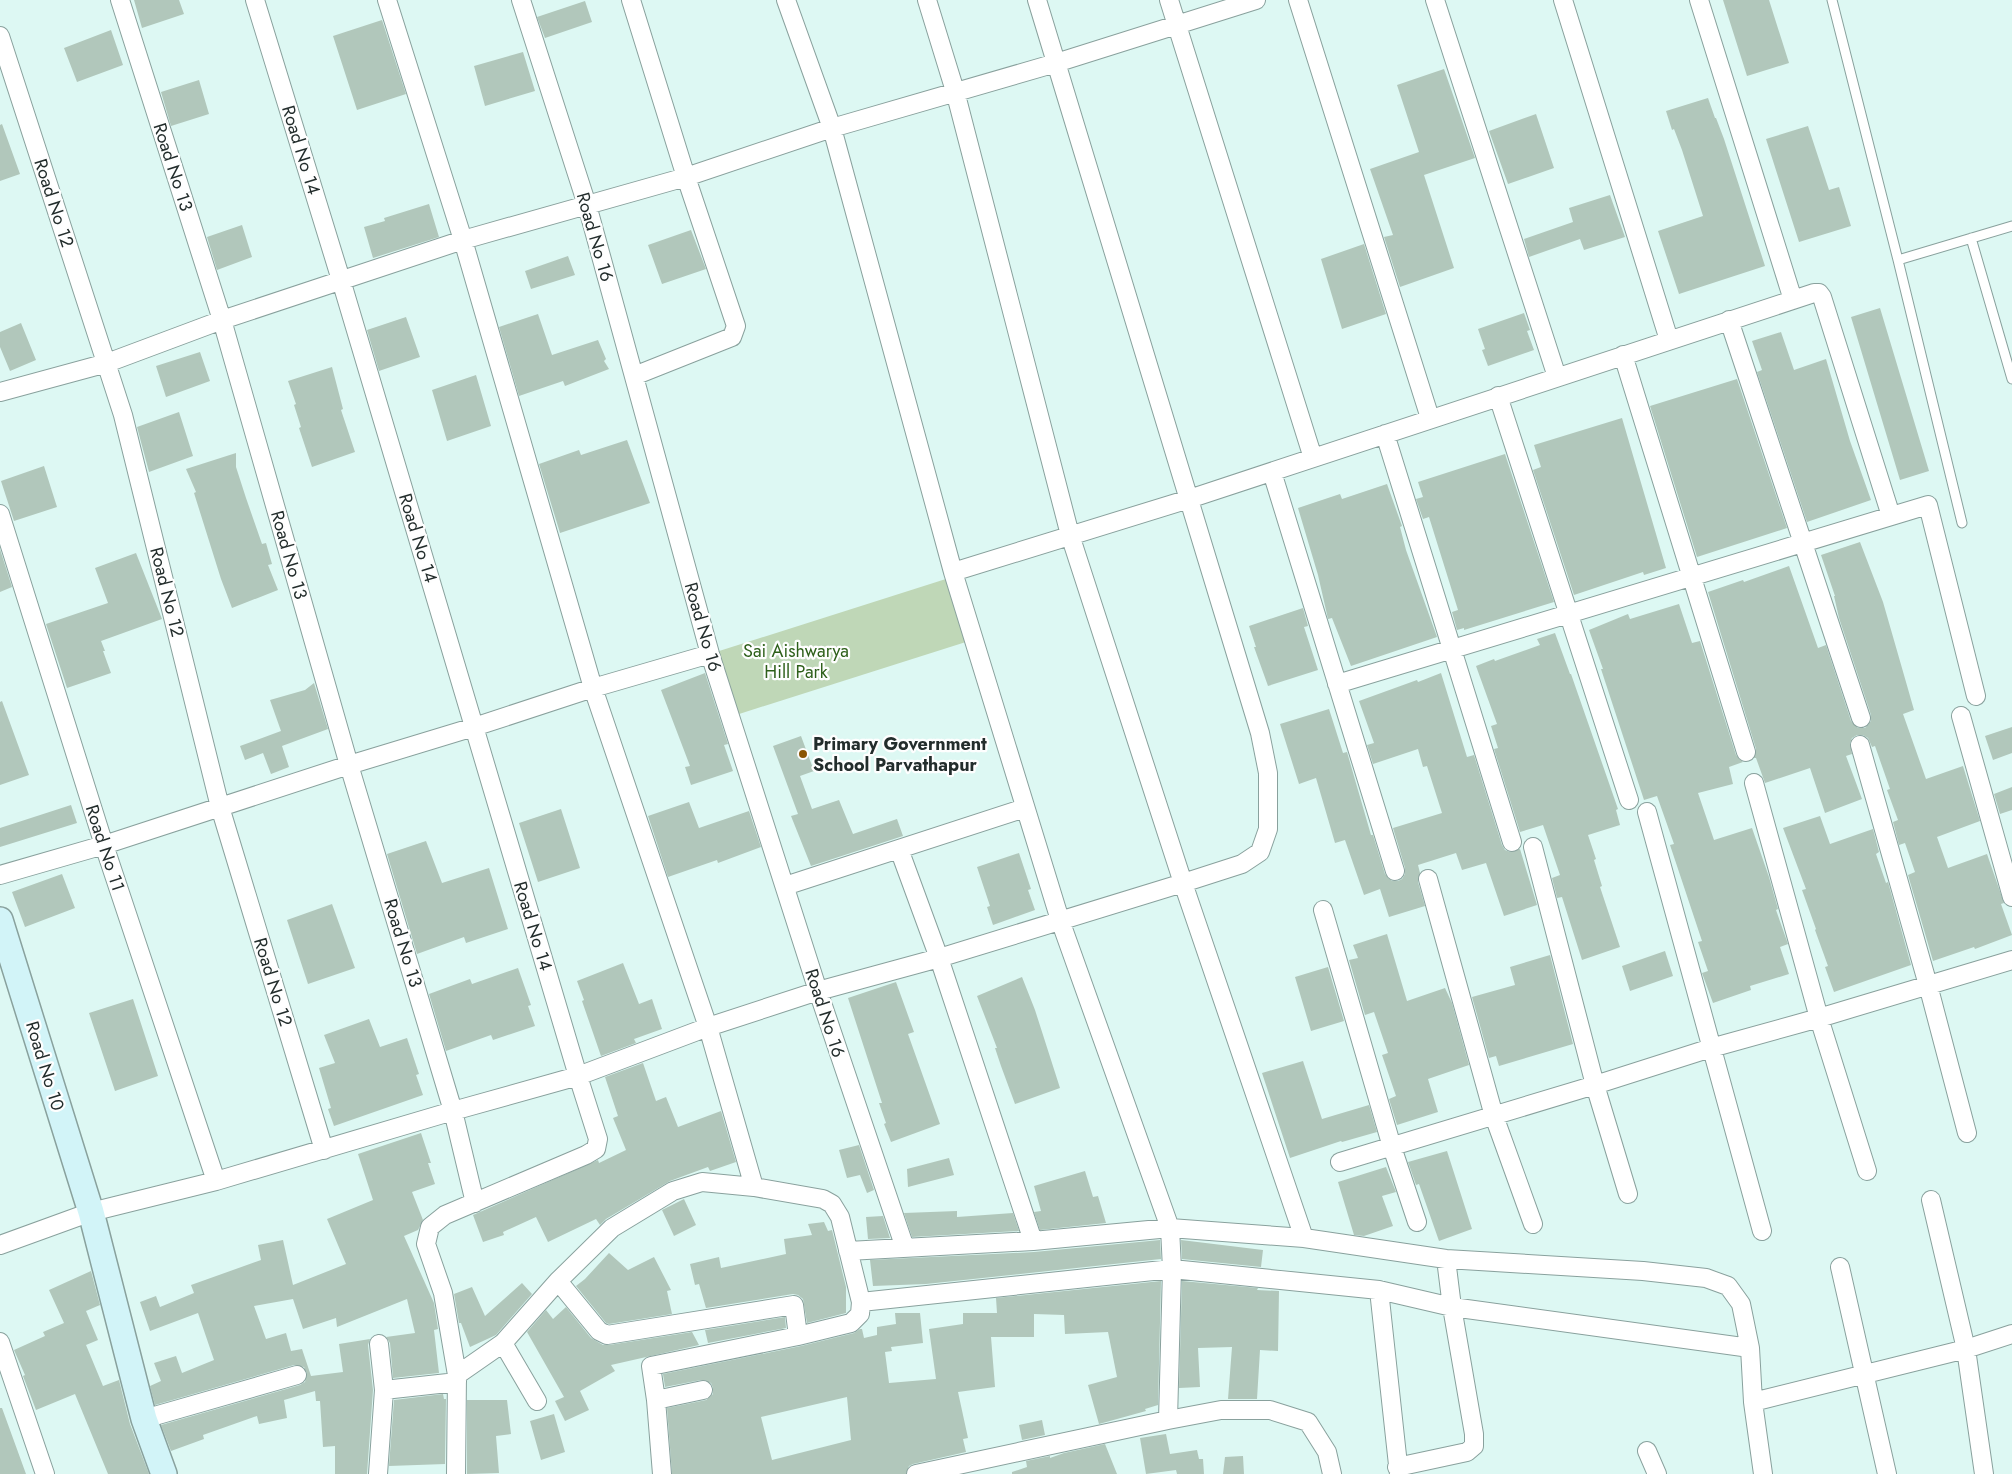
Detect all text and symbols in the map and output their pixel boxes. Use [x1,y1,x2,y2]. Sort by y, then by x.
street label: Road No 14 [275,102,327,198]
street label: Road No 13 [147,120,200,215]
street label: Road No 12 [27,155,81,251]
street label: Road No 16 [570,189,620,285]
street label: Road No 14 [392,490,444,586]
street label: Road No 13 [264,508,314,603]
street label: Road No 12 [143,544,191,640]
street label: Road No 16 [678,579,728,675]
park label: Sai Aishwarya Hill Park [743,638,849,685]
place label: Primary Government School Parvathapur [813,731,987,778]
marker: Primary Government School Parvathapur [797,748,809,760]
street label: Road No 11 [79,801,131,895]
street label: Road No 14 [507,878,559,974]
street label: Road No 13 [377,896,429,991]
street label: Road No 12 [247,934,299,1030]
street label: Road No 16 [798,965,852,1061]
street label: Road No 10 [19,1018,71,1114]

